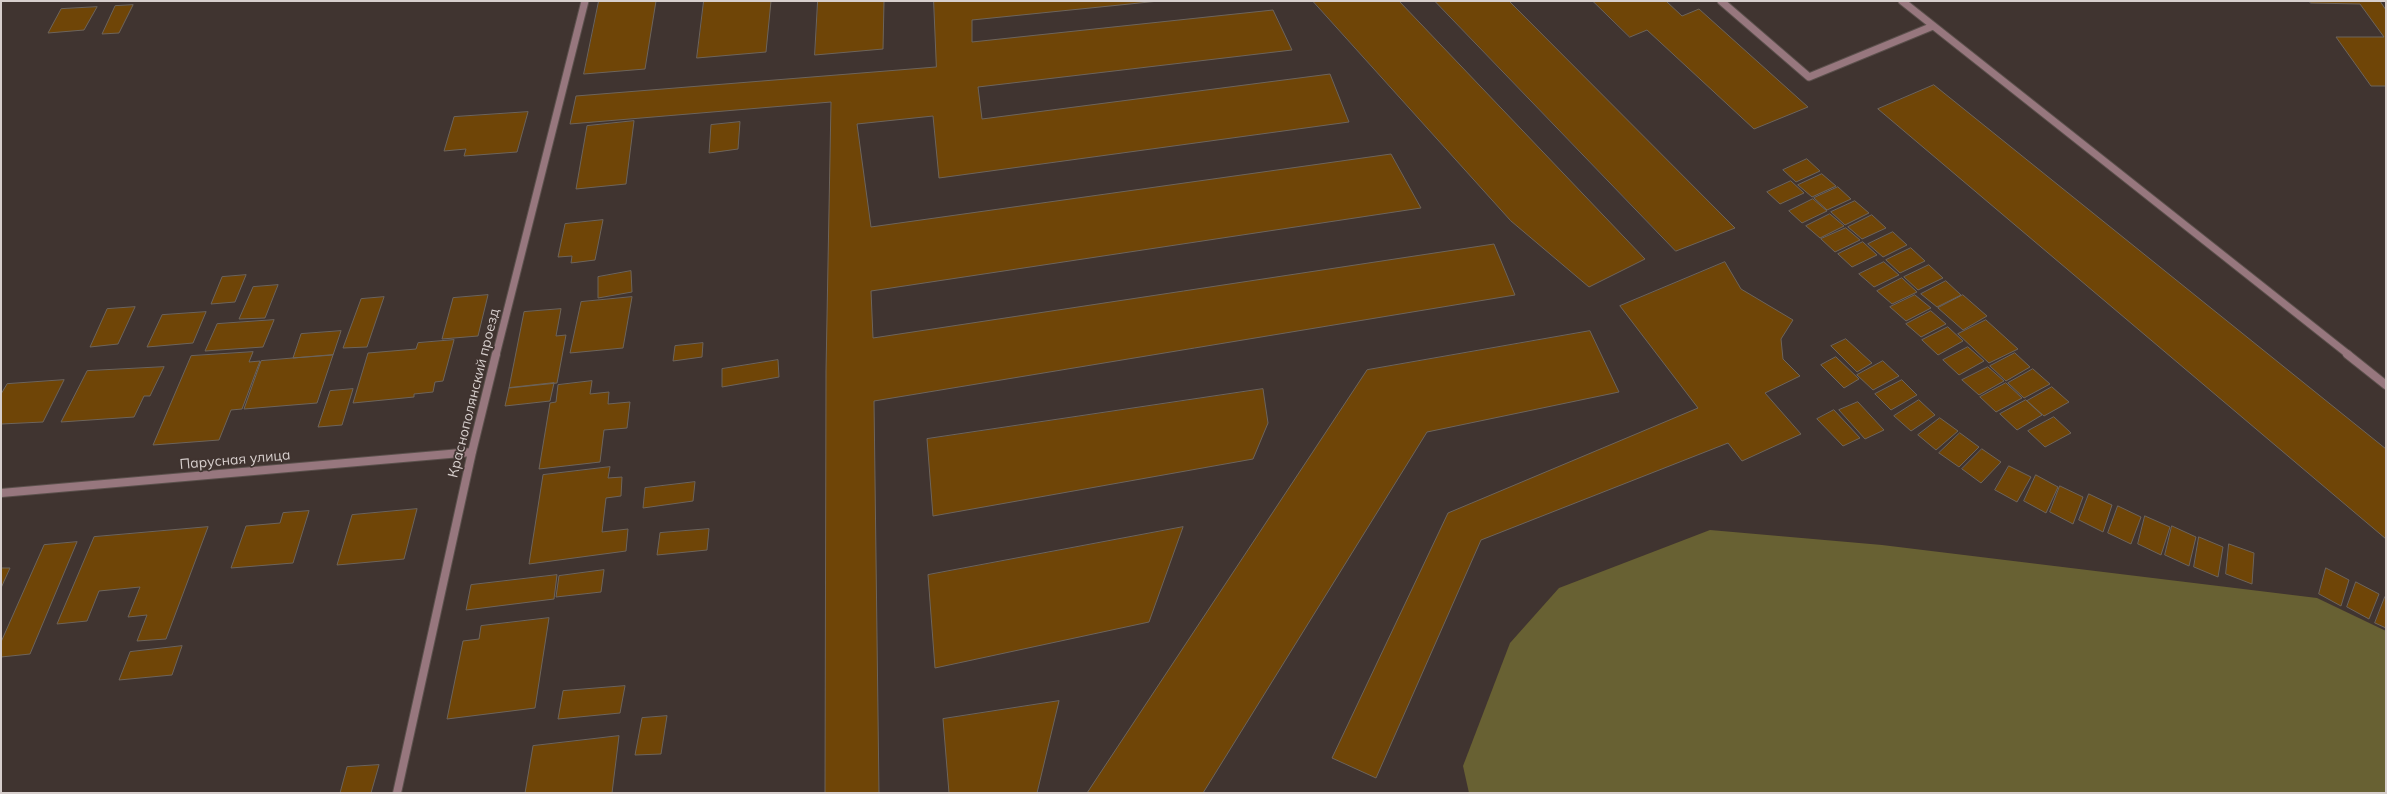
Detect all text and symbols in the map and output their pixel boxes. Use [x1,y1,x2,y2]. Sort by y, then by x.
street label: Краснополянский проезд [445,307,503,479]
street label: Парусная улица [179,447,291,473]

